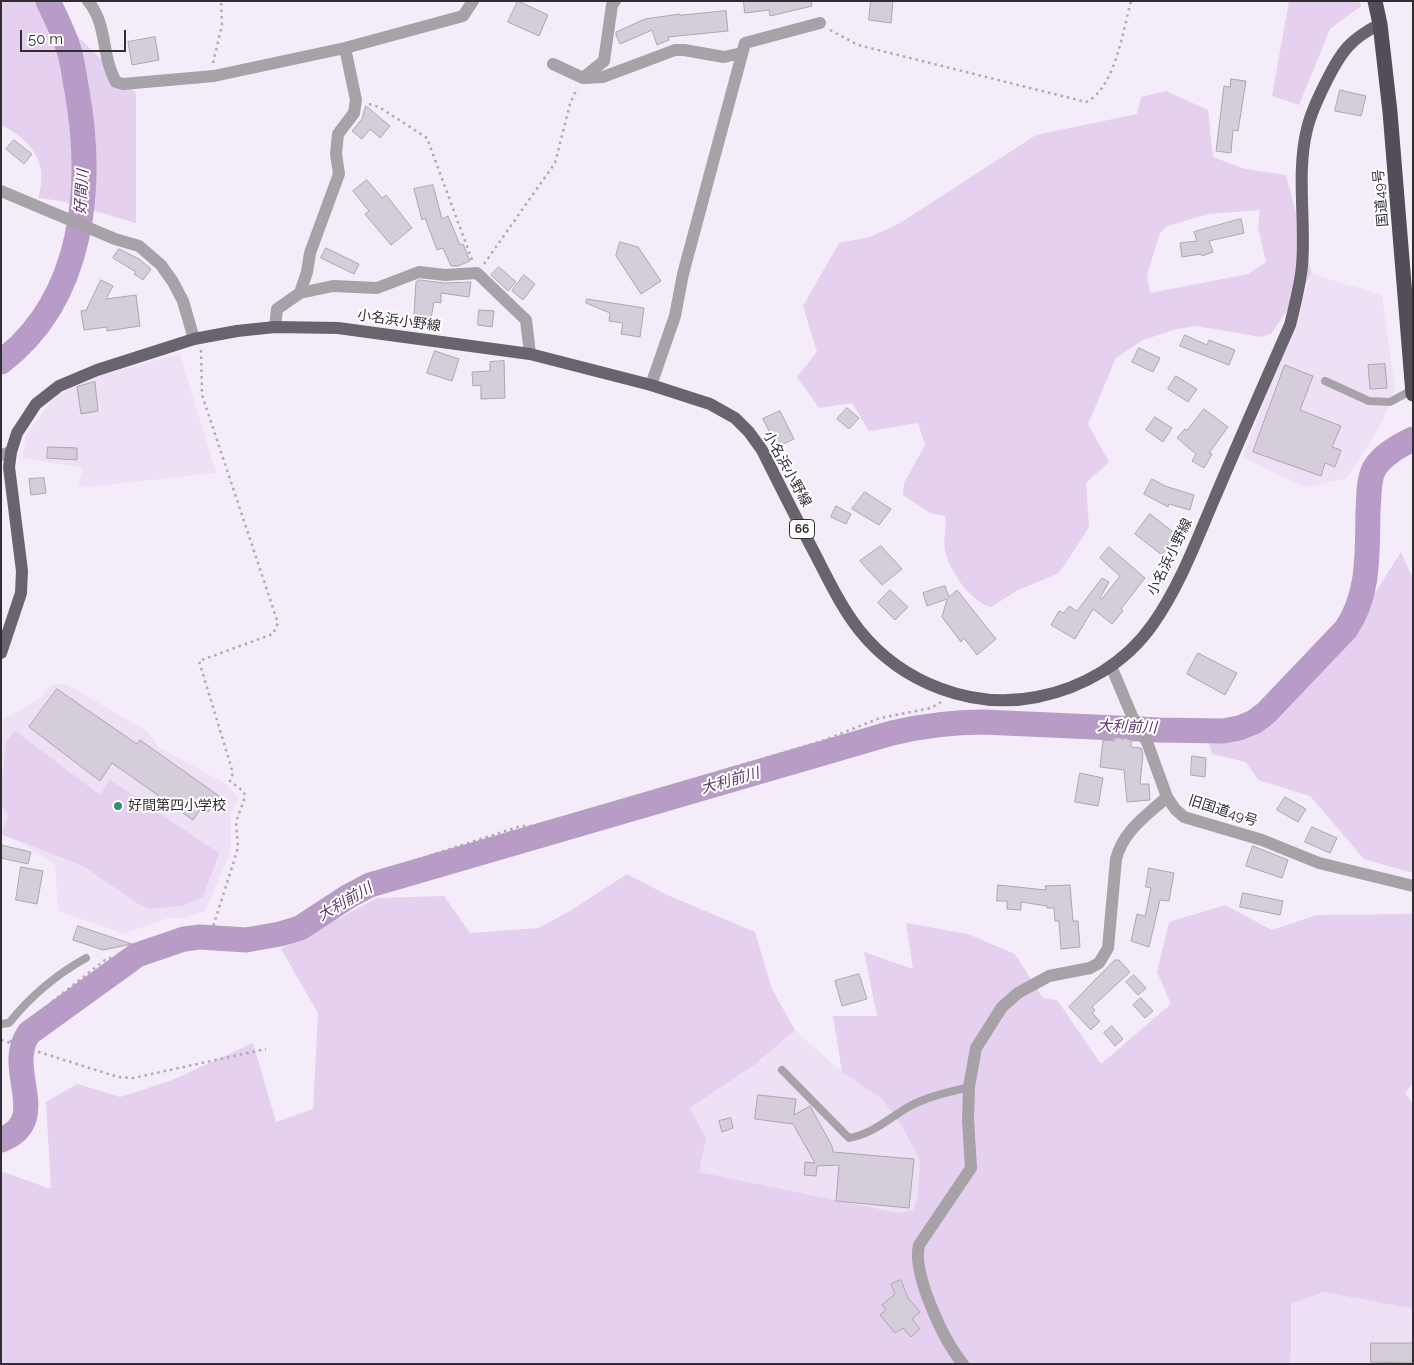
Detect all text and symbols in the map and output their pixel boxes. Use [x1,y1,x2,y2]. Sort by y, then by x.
scale bar [22,20,129,52]
text: 50 m [28,30,63,48]
street label: 国道49号 [1370,168,1392,228]
water label: 好間川 [72,169,92,215]
street label: 小名浜小野線 [356,307,442,335]
street label: 小名浜小野線 [759,428,815,510]
street label: 小名浜小野線 [1144,516,1196,598]
road number: 66 [790,520,814,538]
water label: 大利前川 [1097,717,1157,737]
water label: 大利前川 [699,764,761,798]
street label: 旧国道49号 [1186,792,1260,830]
place label: 好間第四小学校 [128,798,226,814]
marker: 好間第四小学校 [112,800,124,812]
water label: 大利前川 [315,879,375,925]

